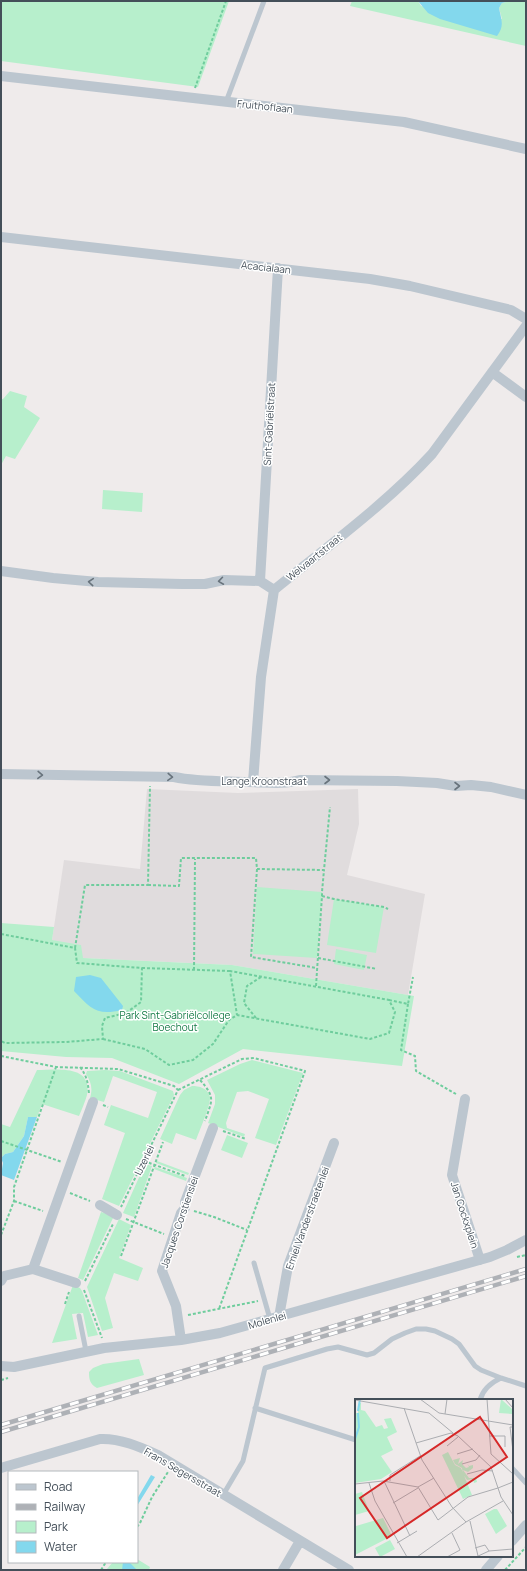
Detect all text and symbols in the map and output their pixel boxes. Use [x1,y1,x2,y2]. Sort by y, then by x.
street label: Fruithoflaan [236,96,294,116]
street label: Acacialaan [240,257,292,277]
street label: Sint-Gabriëlstraat [260,382,278,466]
street label: Welvaartstraat [283,530,345,584]
one-way arrow [218,576,224,585]
one-way arrow [88,577,94,586]
one-way arrow [37,771,43,779]
one-way arrow [167,773,173,782]
street label: Lange Kroonstraat [221,774,307,788]
one-way arrow [324,776,330,785]
one-way arrow [454,781,460,790]
park label: Park Sint-Gabriëlcollege Boechout [120,1008,231,1034]
street label: IJzerlei [131,1143,157,1177]
street label: Emiel Vanderstraetenlei [282,1164,332,1272]
street label: Jacques Corstienslei [157,1174,201,1270]
street label: Jan Cockxplein [448,1180,482,1250]
street label: Molenlei [246,1308,288,1332]
inset map [355,1399,513,1557]
street label: Frans Segersstraat [142,1444,224,1500]
legend [8,1471,138,1563]
text: Road [44,1478,72,1495]
text: Railway [44,1498,86,1515]
text: Park [44,1518,69,1535]
text: Water [44,1538,78,1555]

